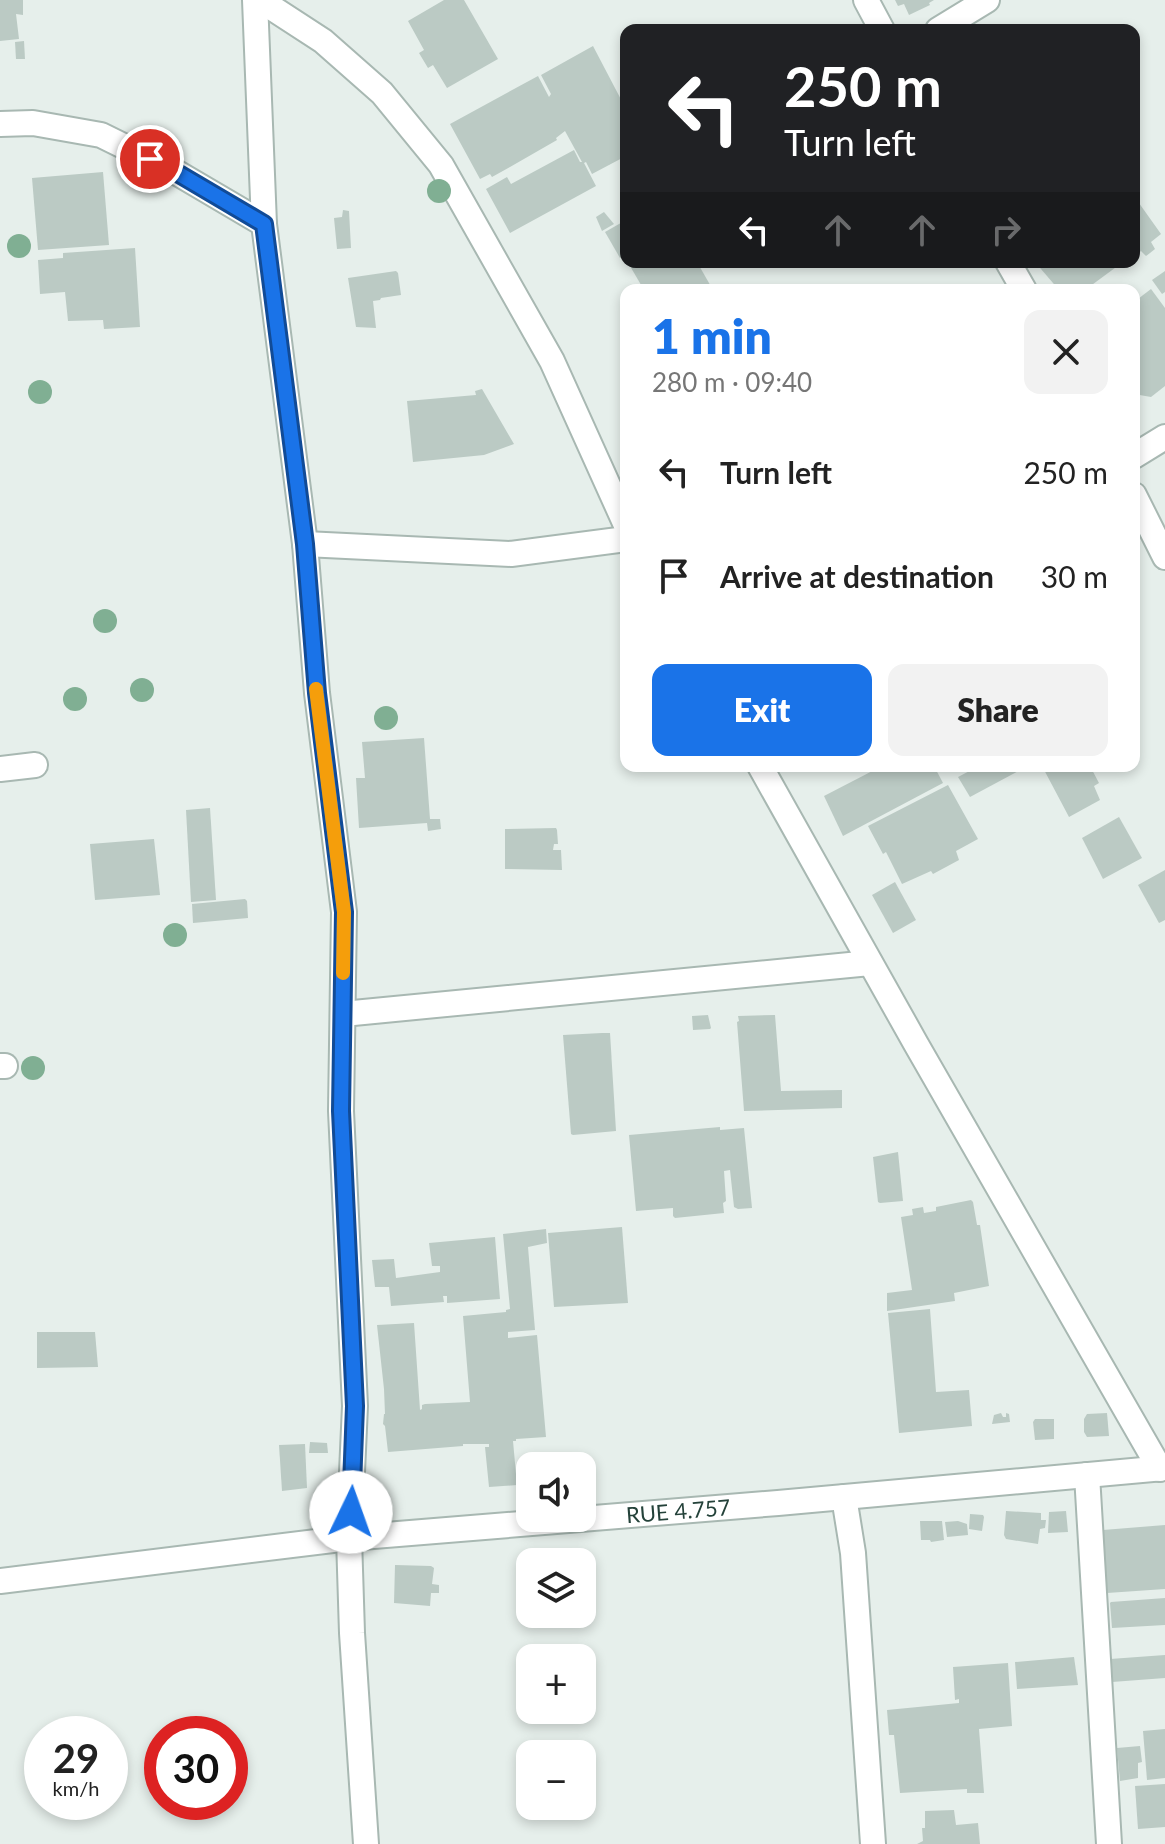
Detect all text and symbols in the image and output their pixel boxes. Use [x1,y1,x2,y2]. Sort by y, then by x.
text: 250 m [784,52,942,119]
icon: left [652,56,756,160]
text: Turn left [784,120,916,164]
pin [116,125,184,193]
icon: arrive [128,137,172,181]
icon: left [732,208,776,252]
icon: ahead [816,208,860,252]
icon: ahead [900,208,944,252]
icon: right [984,208,1028,252]
text: 1 min [652,307,772,364]
button: close [1024,310,1108,394]
text: 280 m · 09:40 [652,366,812,398]
icon: left [652,450,696,494]
text: Turn left [720,454,832,490]
text: 250 m [1023,454,1108,490]
icon: arrive [652,554,696,598]
text: Arrive at destination [720,558,994,594]
text: 30 m [1041,558,1108,594]
button: Exit [652,664,872,756]
button: Share [888,664,1108,756]
map controls [516,1452,596,1820]
button: sound [516,1452,596,1532]
position arrow [309,1470,393,1554]
street label: RUE 4.757 [625,1493,731,1528]
button: layers [516,1548,596,1628]
button: + [516,1644,596,1724]
speed limit sign: 30 [144,1716,248,1820]
text: 29 [53,1734,99,1782]
button: − [516,1740,596,1820]
text: km/h [53,1776,99,1800]

